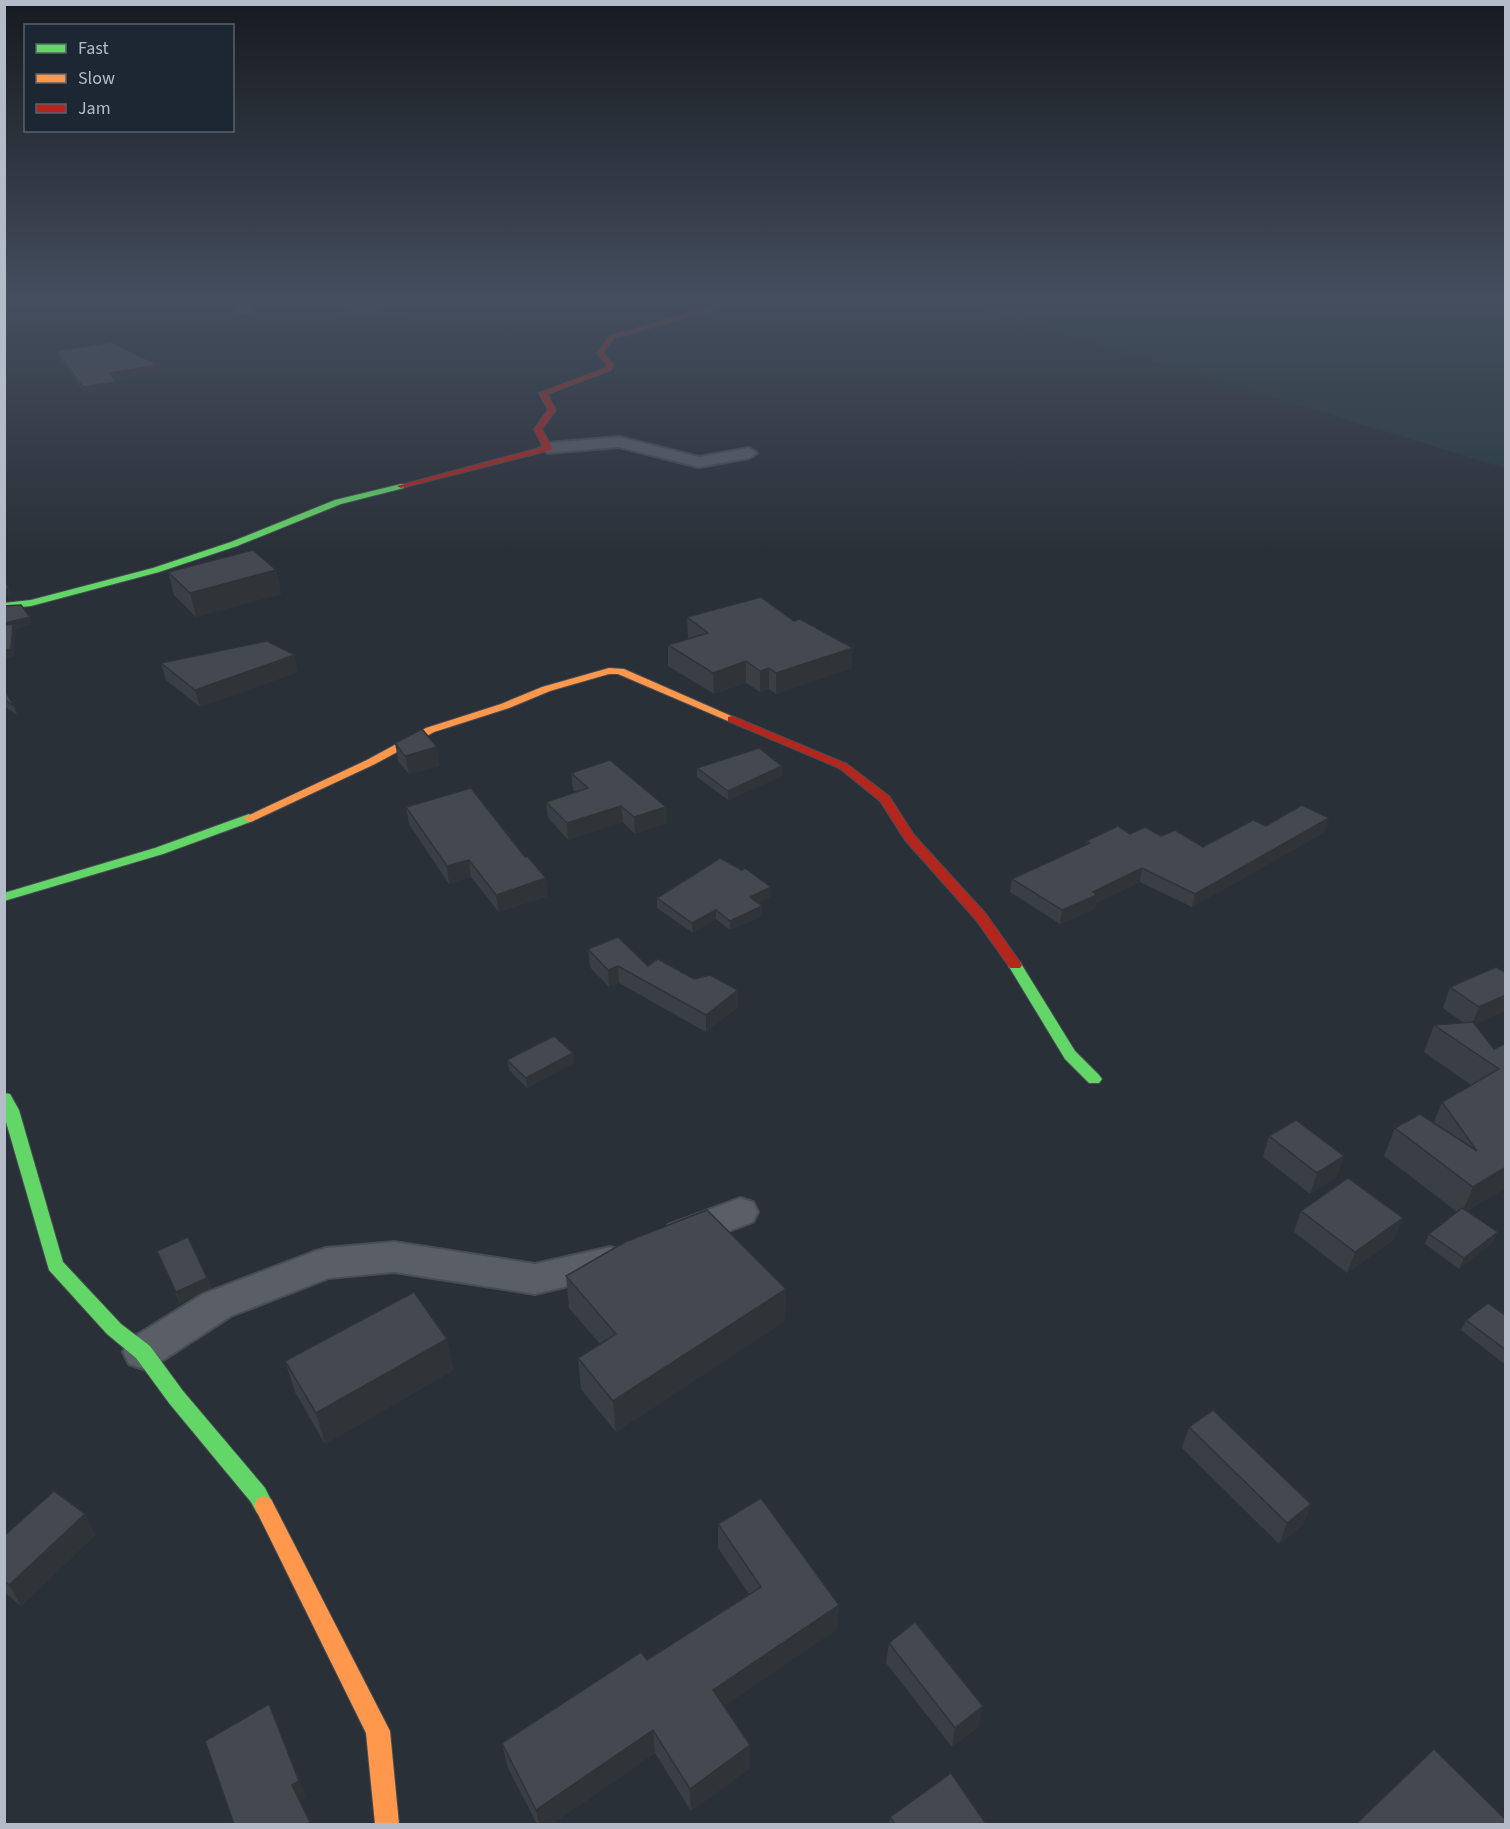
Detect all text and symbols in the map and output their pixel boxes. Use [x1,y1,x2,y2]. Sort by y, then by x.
legend [24,24,234,132]
text: Fast [78,36,109,61]
text: Slow [78,66,115,91]
text: Jam [78,96,111,121]

